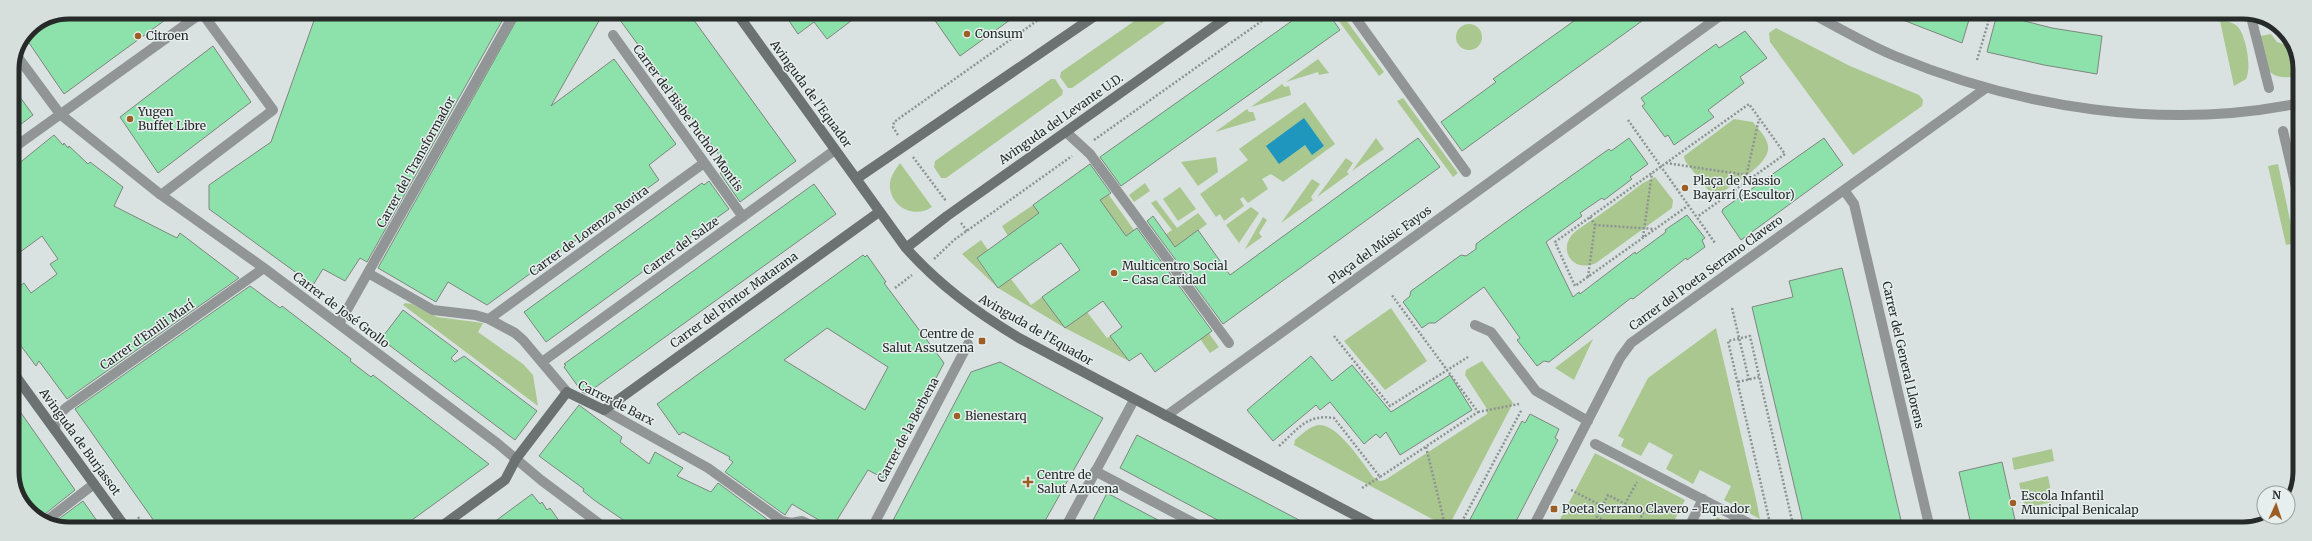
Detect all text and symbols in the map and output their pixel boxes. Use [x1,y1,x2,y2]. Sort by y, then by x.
place label: Consum [975,26,1023,41]
place label: Citroen [146,28,189,43]
marker: Consum [962,29,972,39]
marker: Citroen [133,31,143,41]
street label: Avinguda de l'Equador [767,36,856,151]
street label: Carrer del Bisbe Puchol Montis [630,42,747,194]
street label: Avinguda del Levante U.D. [995,70,1126,168]
street label: Carrer del Transformador [373,93,458,230]
place label: Yugen Buffet Libre [137,104,206,133]
marker: Yugen Buffet Libre [125,114,135,124]
place label: Plaça de Nassio Bayarri (Escultor) [1693,173,1795,202]
street label: Carrer de Lorenzo Rovira [526,182,652,279]
marker: Plaça de Nassio Bayarri (Escultor) [1680,183,1690,193]
street label: Plaça del Músic Fayos [1325,202,1434,287]
street label: Carrer del Poeta Serrano Clavero [1626,212,1785,333]
street label: Carrer del Salze [640,213,721,278]
street label: Carrer del Pintor Matarana [667,248,801,351]
place label: Multicentro Social - Casa Caridad [1122,258,1228,287]
street label: Carrer de José Grollo [290,268,392,351]
marker: Multicentro Social - Casa Caridad [1109,268,1119,278]
street label: Carrer del General Llorens [1879,280,1928,430]
street label: Avinguda de l'Equador [976,290,1096,369]
street label: Carrer d'Emili Marí [97,296,197,373]
place label: Centre de Salut Assutzena [882,326,975,355]
marker: Centre de Salut Assutzena [977,336,987,346]
street label: Carrer de la Berbena [874,374,942,485]
street label: Carrer de Barx [576,377,657,429]
street label: Avinguda de Burjassot [36,385,124,498]
place label: Bienestarq [965,408,1028,423]
marker: Bienestarq [952,411,962,421]
place label: Centre de Salut Azucena [1037,467,1119,496]
marker: Centre de Salut Azucena [1022,476,1034,488]
north arrow [2256,485,2296,525]
place label: Escola Infantil Municipal Benicalap [2021,488,2139,517]
text: N [2272,488,2282,502]
marker: Escola Infantil Municipal Benicalap [2008,498,2018,508]
place label: Poeta Serrano Clavero - Equador [1562,501,1750,516]
marker: Poeta Serrano Clavero - Equador [1549,504,1559,514]

